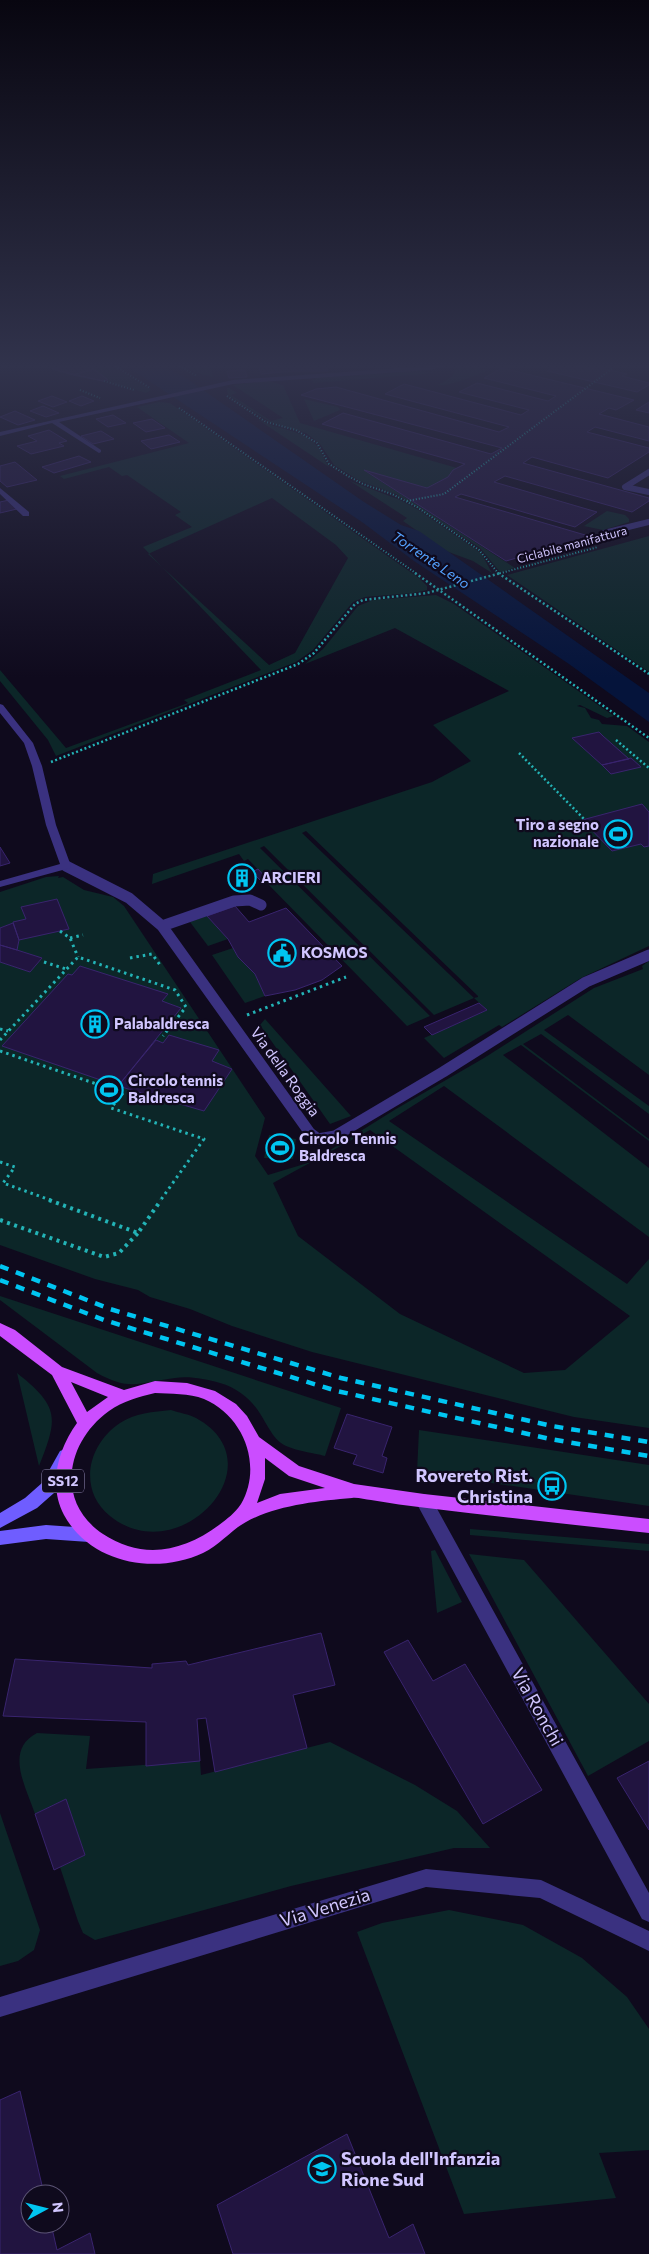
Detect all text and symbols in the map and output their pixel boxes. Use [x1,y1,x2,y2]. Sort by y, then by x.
street label: Ciclabile manifattura [515,523,628,565]
water label: Torrente Leno [389,527,473,592]
place label: Tiro a segno nazionale [516,815,599,850]
sports icon: Tiro a segno nazionale [603,819,633,849]
building icon: ARCIERI [227,863,257,893]
place label: ARCIERI [261,868,321,886]
public building icon: KOSMOS [267,938,297,968]
place label: KOSMOS [301,943,368,961]
building icon: Palabaldresca [80,1009,110,1039]
place label: Palabaldresca [114,1014,209,1032]
street label: Via della Roggia [247,1023,324,1120]
place label: Circolo tennis Baldresca [128,1071,223,1106]
sports icon: Circolo tennis Baldresca [94,1075,124,1105]
place label: Circolo Tennis Baldresca [299,1129,397,1164]
sports icon: Circolo Tennis Baldresca [265,1133,295,1163]
place label: Rovereto Rist. Christina [416,1464,533,1507]
road number: SS12 [42,1470,84,1492]
bus stop icon: Rovereto Rist. Christina [537,1471,567,1501]
street label: Via Ronchi [507,1663,568,1750]
street label: Via Venezia [277,1883,373,1931]
place label: Scuola dell'Infanzia Rione Sud [341,2147,500,2190]
school or university icon: Scuola dell'Infanzia Rione Sud [307,2154,337,2184]
north arrow [20,2184,70,2234]
text: N [49,2201,67,2214]

